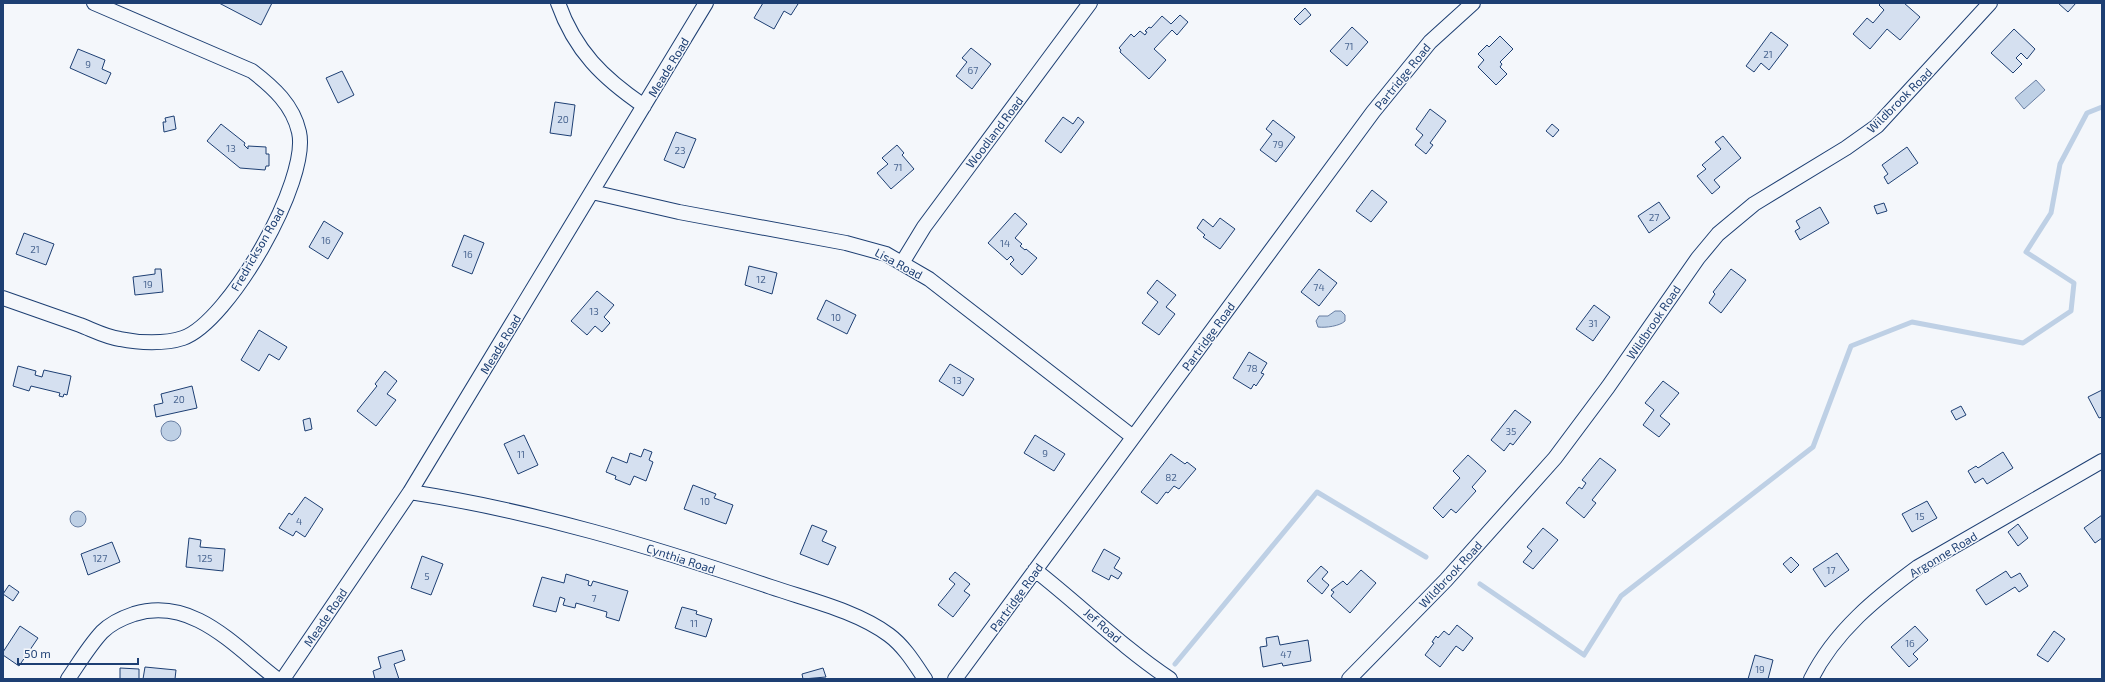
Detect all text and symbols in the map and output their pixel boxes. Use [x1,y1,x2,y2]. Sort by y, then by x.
street label: Meade Road [645,35,691,99]
house number: 71 [1344,40,1354,52]
street label: Partridge Road [1371,40,1433,112]
house number: 21 [1763,48,1773,60]
house number: 9 [85,58,91,70]
house number: 67 [968,64,978,76]
street label: Wildbrook Road [1864,65,1934,135]
street label: Woodland Road [963,93,1025,171]
house number: 20 [557,113,569,125]
house number: 79 [1273,138,1284,150]
house number: 13 [226,142,236,154]
house number: 23 [674,144,686,156]
house number: 71 [893,161,903,173]
street label: Fredrickson Road [227,205,287,293]
house number: 27 [1649,211,1659,223]
house number: 16 [321,234,331,246]
house number: 14 [1000,237,1010,249]
house number: 21 [30,243,40,255]
street label: Lisa Road [873,245,925,281]
house number: 16 [463,248,473,260]
house number: 12 [756,273,766,285]
house number: 19 [143,278,153,290]
house number: 74 [1313,281,1325,293]
street label: Wildbrook Road [1623,282,1683,362]
street label: Partridge Road [1179,299,1237,373]
house number: 13 [589,305,599,317]
house number: 10 [831,311,841,323]
street label: Meade Road [477,312,523,376]
house number: 31 [1588,317,1598,329]
house number: 78 [1246,362,1258,374]
house number: 13 [952,374,962,386]
house number: 20 [173,393,185,405]
house number: 35 [1506,425,1516,437]
house number: 9 [1042,447,1048,459]
house number: 11 [517,448,525,460]
house number: 82 [1165,471,1177,483]
house number: 10 [700,495,710,507]
house number: 15 [1915,510,1925,522]
house number: 4 [296,515,302,527]
street label: Argonne Road [1907,528,1979,580]
street label: Wildbrook Road [1415,538,1485,610]
street label: Cynthia Road [645,540,717,576]
house number: 127 [93,552,107,564]
house number: 125 [198,552,212,564]
street label: Partridge Road [987,560,1045,634]
house number: 17 [1826,564,1836,576]
house number: 5 [424,570,430,582]
street label: Meade Road [300,585,350,649]
house number: 7 [591,592,597,604]
street label: Jef Road [1081,605,1125,645]
house number: 11 [690,617,698,629]
house number: 16 [1905,637,1915,649]
scale bar [18,640,138,666]
text: 50 m [24,646,51,660]
house number: 47 [1280,648,1292,660]
house number: 19 [1755,663,1765,675]

